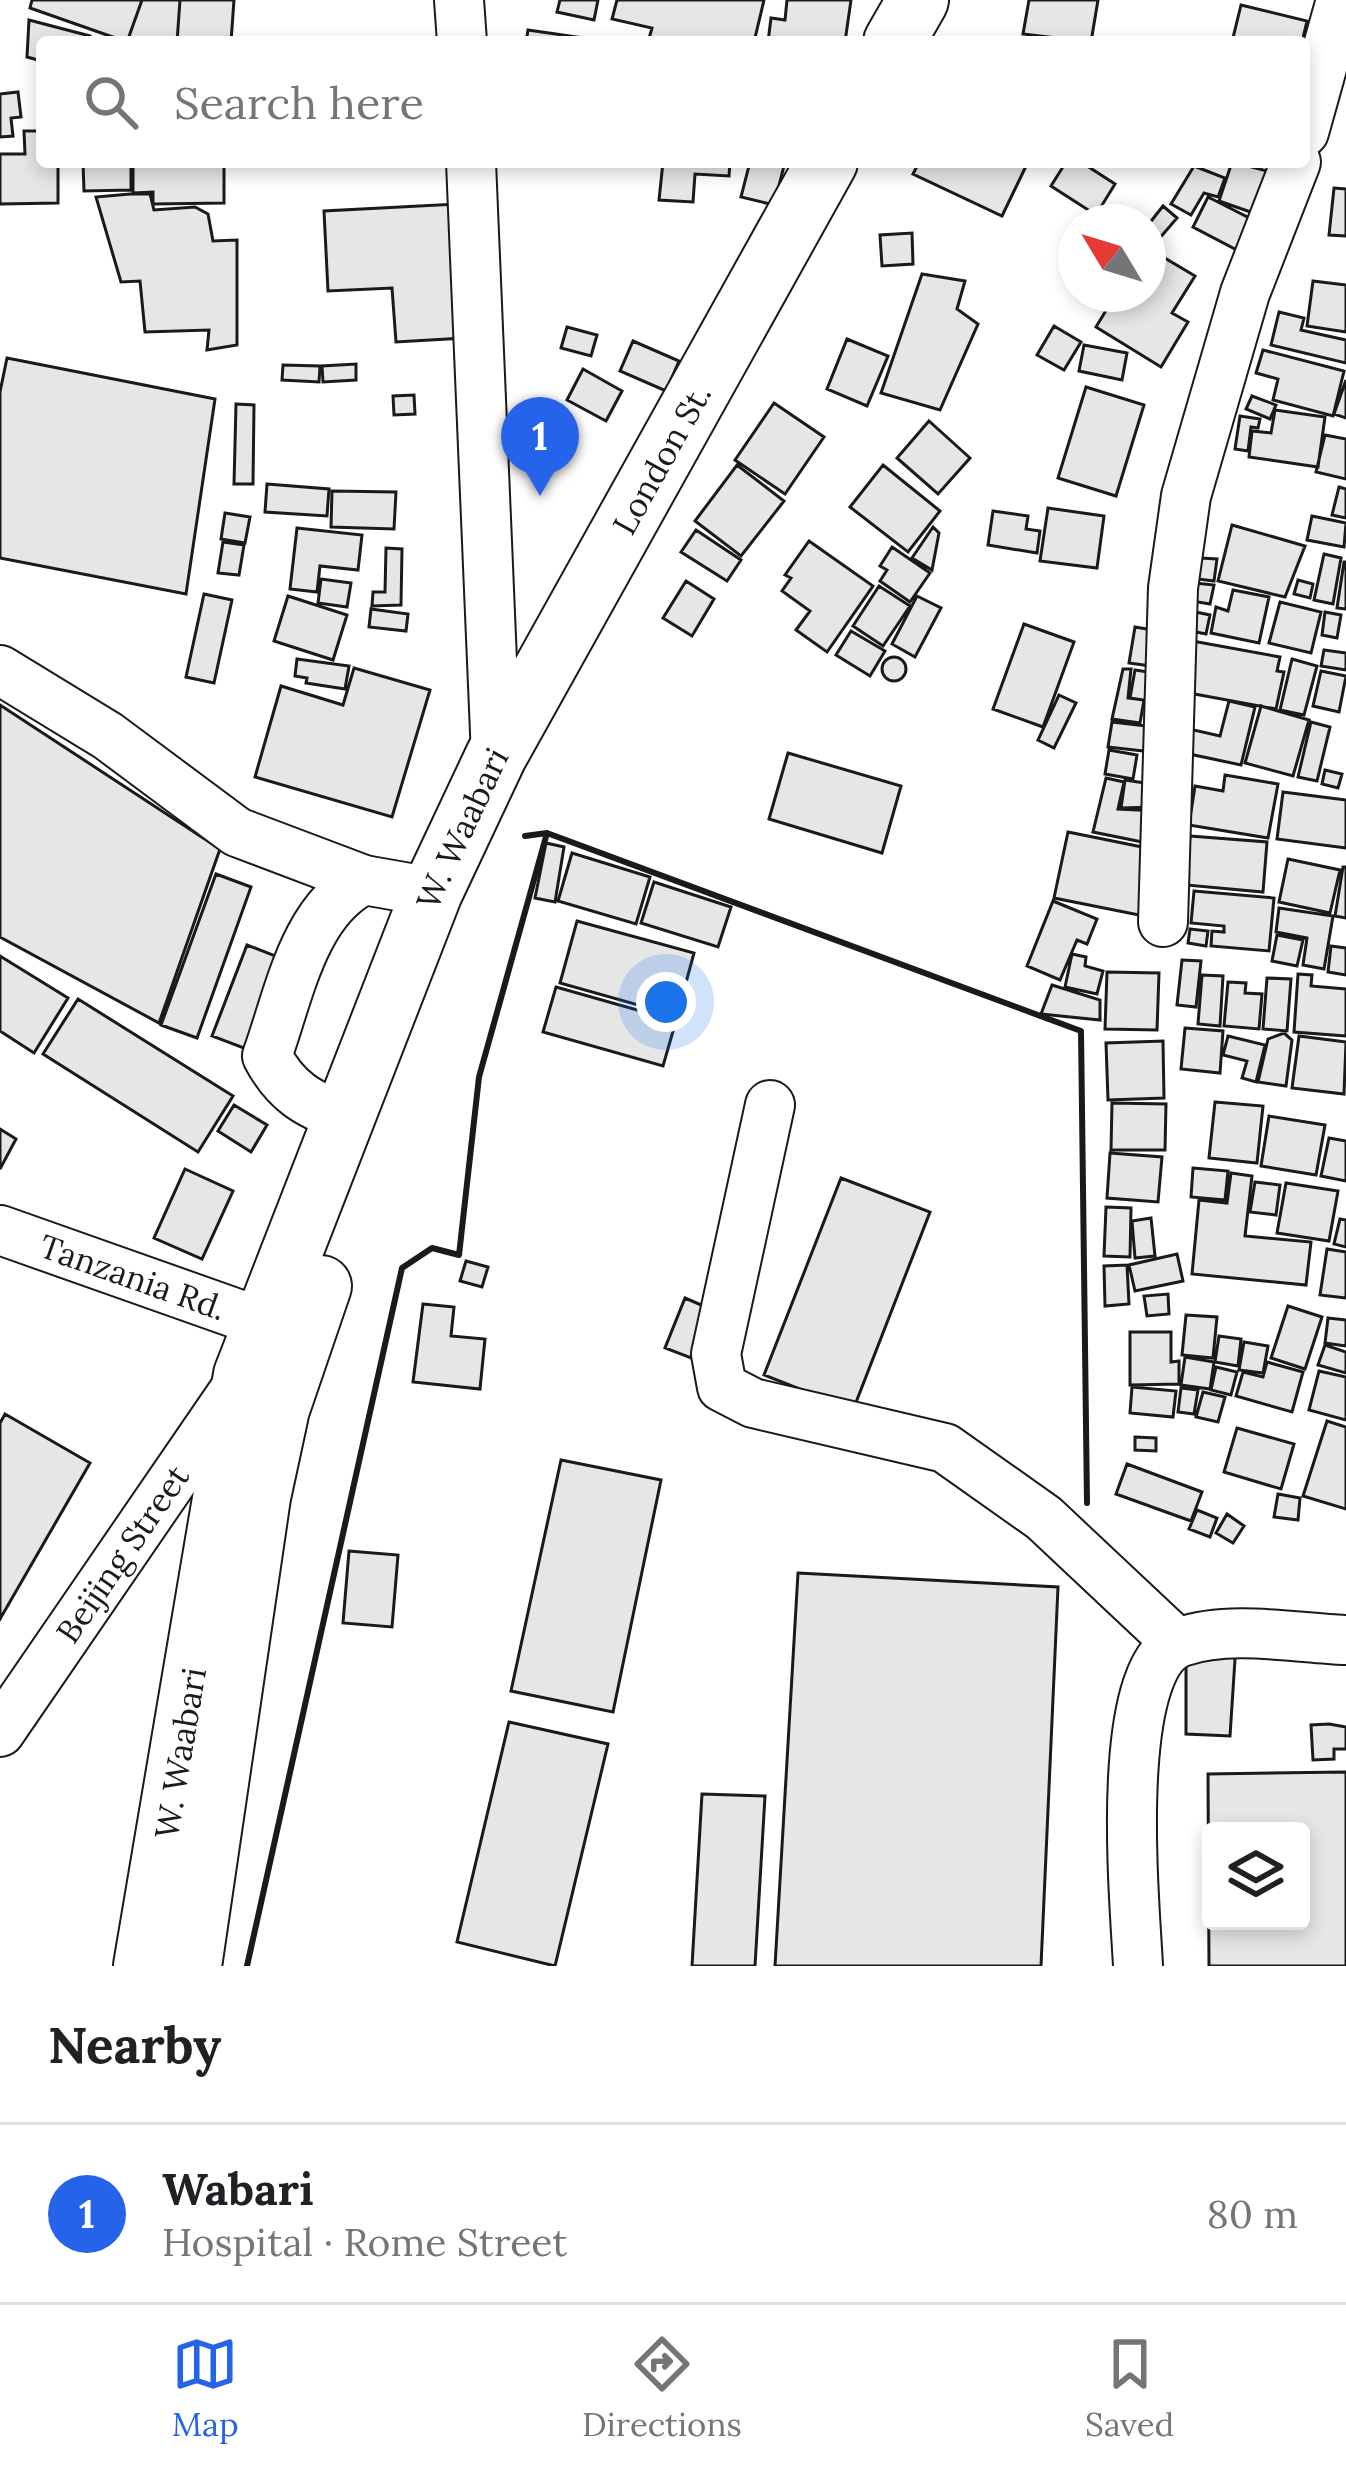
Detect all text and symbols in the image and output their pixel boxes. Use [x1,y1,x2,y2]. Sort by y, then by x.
search box [36,36,1310,168]
icon: search [78,69,144,135]
text: Search here [174,74,424,131]
north arrow [1058,204,1166,312]
street label: London St. [603,376,720,542]
pin: 1 [501,397,579,496]
street label: W. Waabari [407,740,517,915]
your location [636,972,696,1032]
street label: Tanzania Rd. [34,1225,232,1329]
street label: Beijing Street [47,1457,198,1651]
street label: W. Waabari [145,1664,215,1842]
map controls [1202,1822,1310,1930]
button: layers [1202,1822,1310,1930]
text: Nearby [48,2012,221,2077]
text: Wabari [162,2160,314,2217]
text: 1 [79,2189,95,2239]
text: 80 m [1207,2189,1298,2239]
text: Hospital · Rome Street [162,2217,567,2267]
tab: Map [172,2331,239,2445]
tab: Directions [582,2331,742,2445]
tab: Saved [1085,2331,1174,2445]

